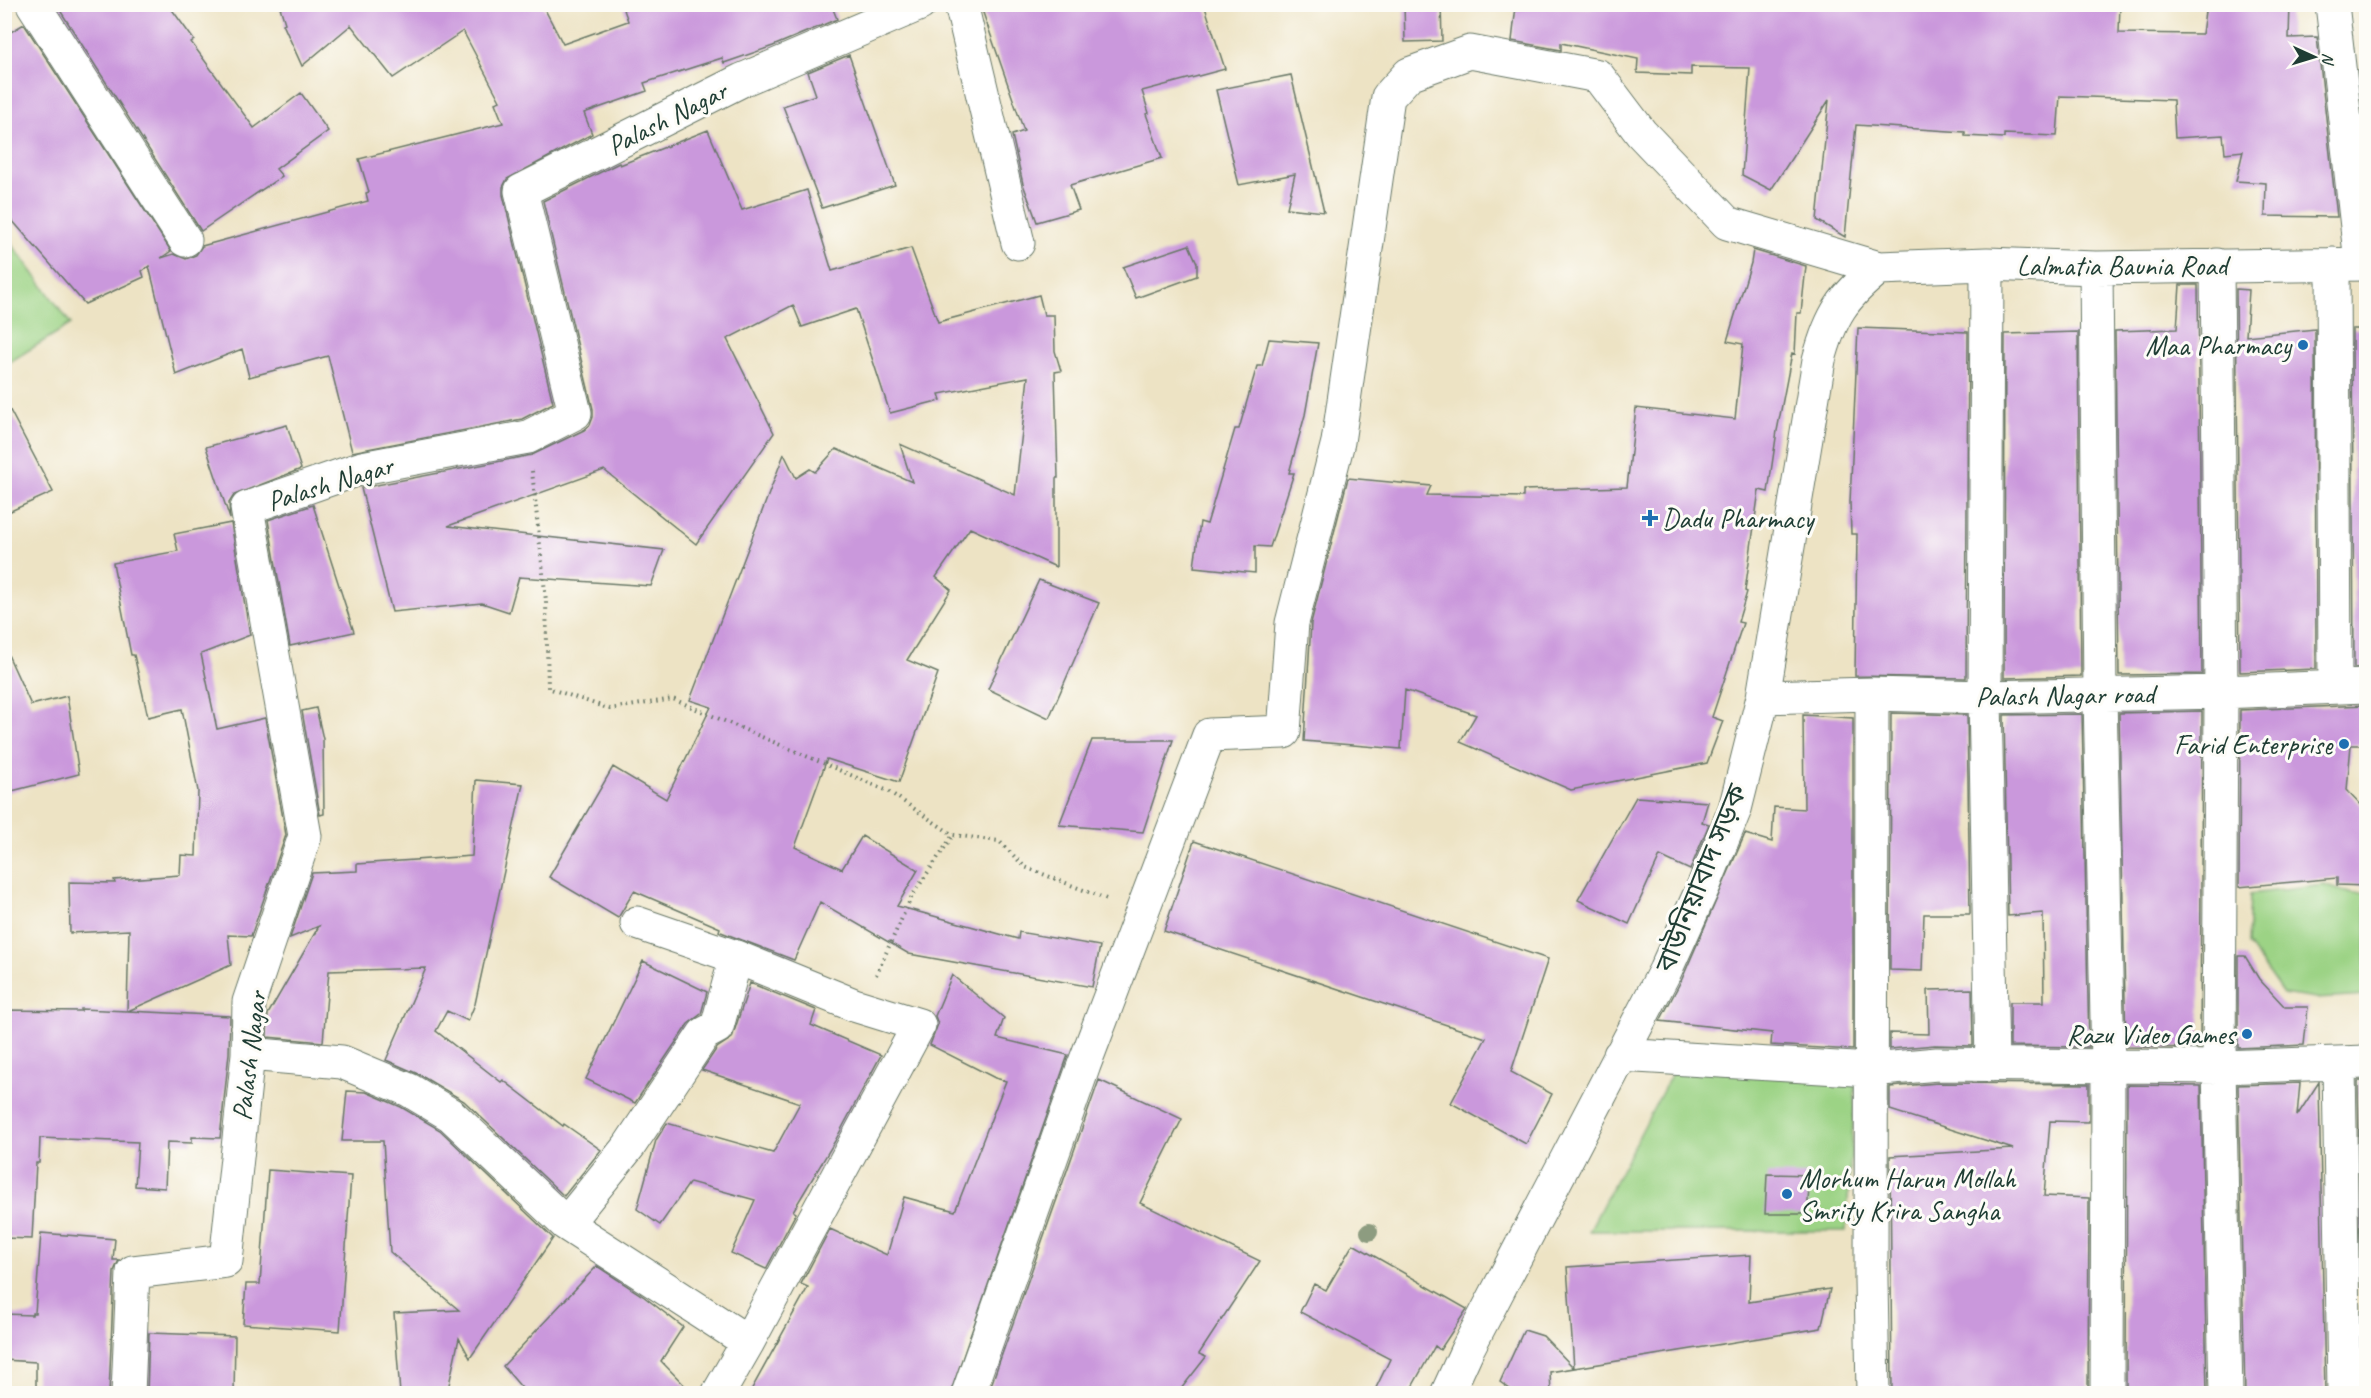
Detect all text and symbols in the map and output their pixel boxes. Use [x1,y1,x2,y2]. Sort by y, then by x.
north arrow [2284,27,2344,87]
text: N [2317,52,2338,67]
street label: Palash Nagar [601,72,734,163]
street label: Lalmatia Baunia Road [2017,248,2231,283]
place label: Maa Pharmacy [2145,328,2293,363]
marker: Maa Pharmacy [2296,338,2310,352]
street label: Palash Nagar [263,447,399,519]
place label: Dadu Pharmacy [1662,501,1816,536]
marker: Dadu Pharmacy [1643,511,1657,525]
street label: Palash Nagar road [1975,676,2159,714]
place label: Farid Enterprise [2174,727,2334,762]
marker: Farid Enterprise [2337,737,2351,751]
street label: বাউনিয়াবাদ সড়ক [1647,778,1755,978]
street label: Palash Nagar [224,988,275,1122]
place label: Razu Video Games [2067,1017,2237,1052]
marker: Razu Video Games [2240,1027,2254,1041]
place label: Morhum Harun Mollah Smrity Krira Sangha [1799,1161,2017,1228]
marker: Morhum Harun Mollah Smrity Krira Sangha [1780,1187,1794,1201]

